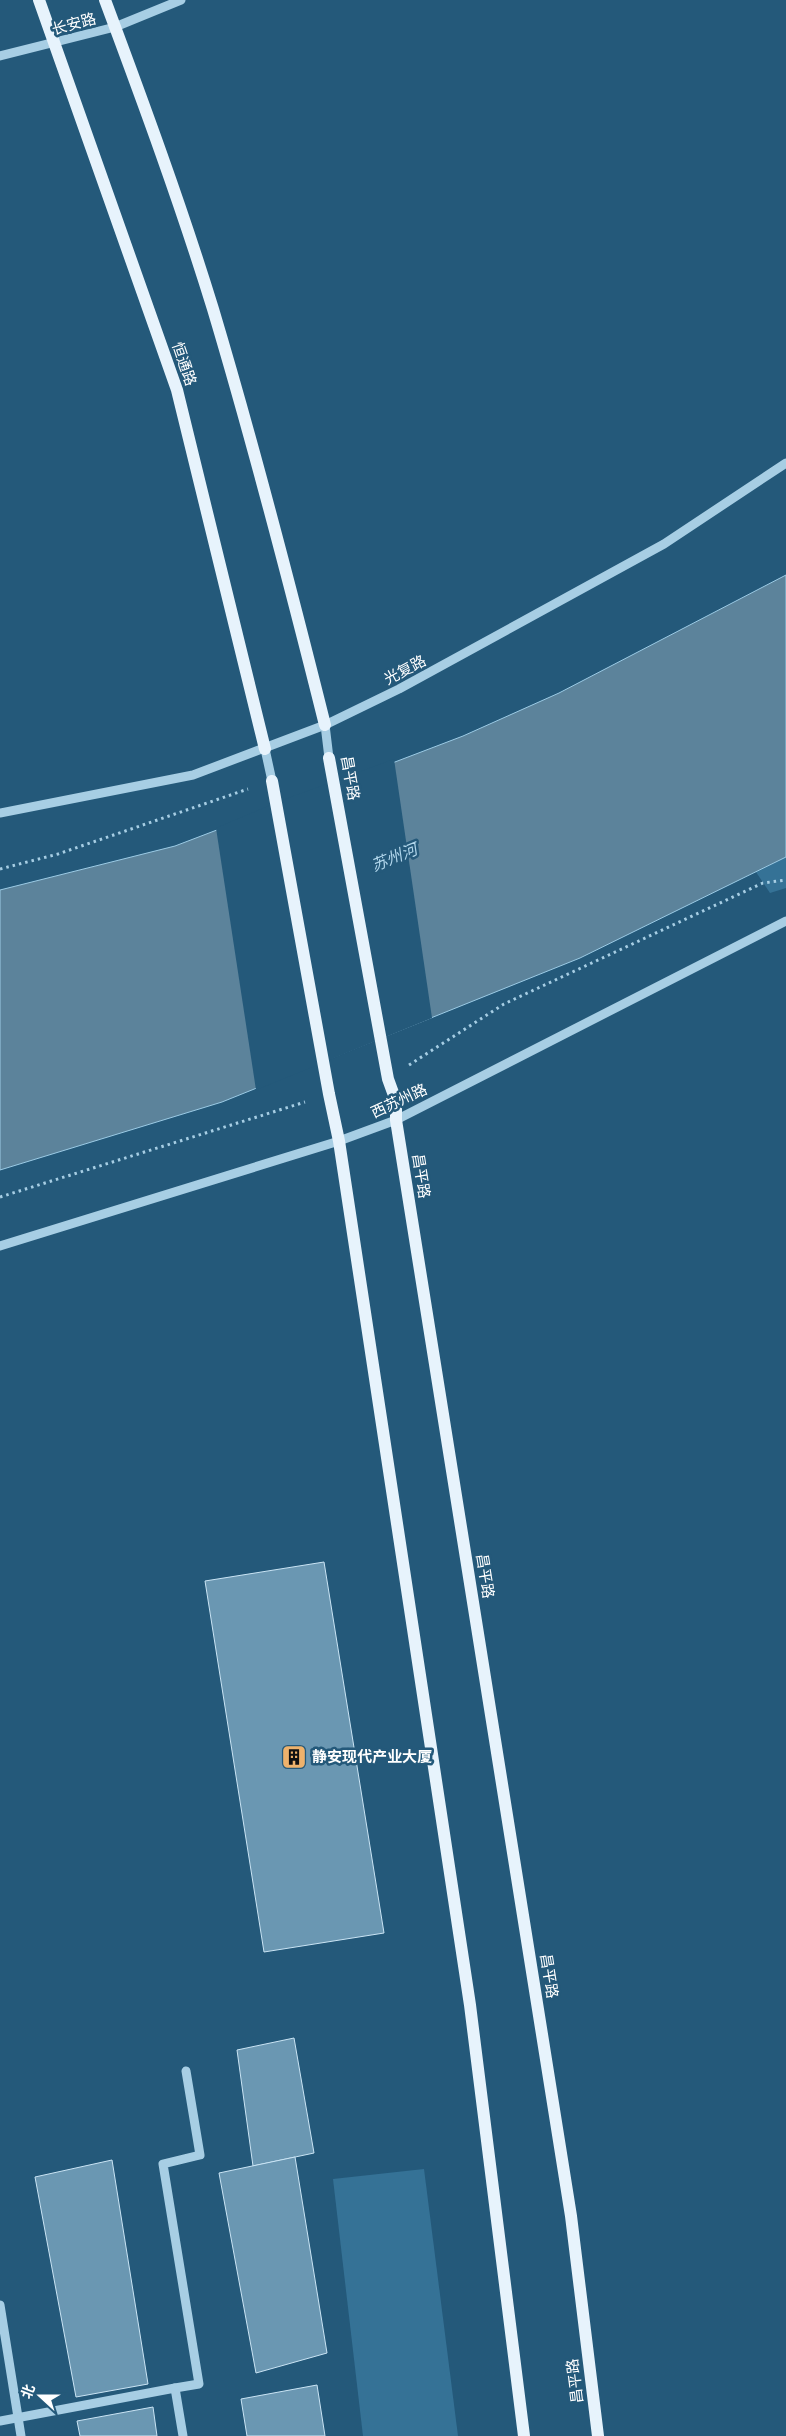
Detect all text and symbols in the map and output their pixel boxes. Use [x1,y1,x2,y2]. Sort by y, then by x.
street label: 长安路 [49,8,98,39]
street label: 恒通路 [167,339,202,389]
street label: 光复路 [380,650,430,689]
street label: 昌平路 [336,754,365,802]
water label: 苏州河 [368,837,424,877]
street label: 西苏州路 [367,1078,430,1123]
street label: 昌平路 [408,1152,435,1200]
street label: 昌平路 [472,1552,499,1600]
building icon: 静安现代产业大厦 [281,1744,307,1770]
place label: 静安现代产业大厦 [312,1746,432,1767]
street label: 昌平路 [536,1952,563,2000]
street label: 昌平路 [561,2357,588,2405]
north arrow [15,2371,65,2421]
text: 北 [16,2381,40,2401]

